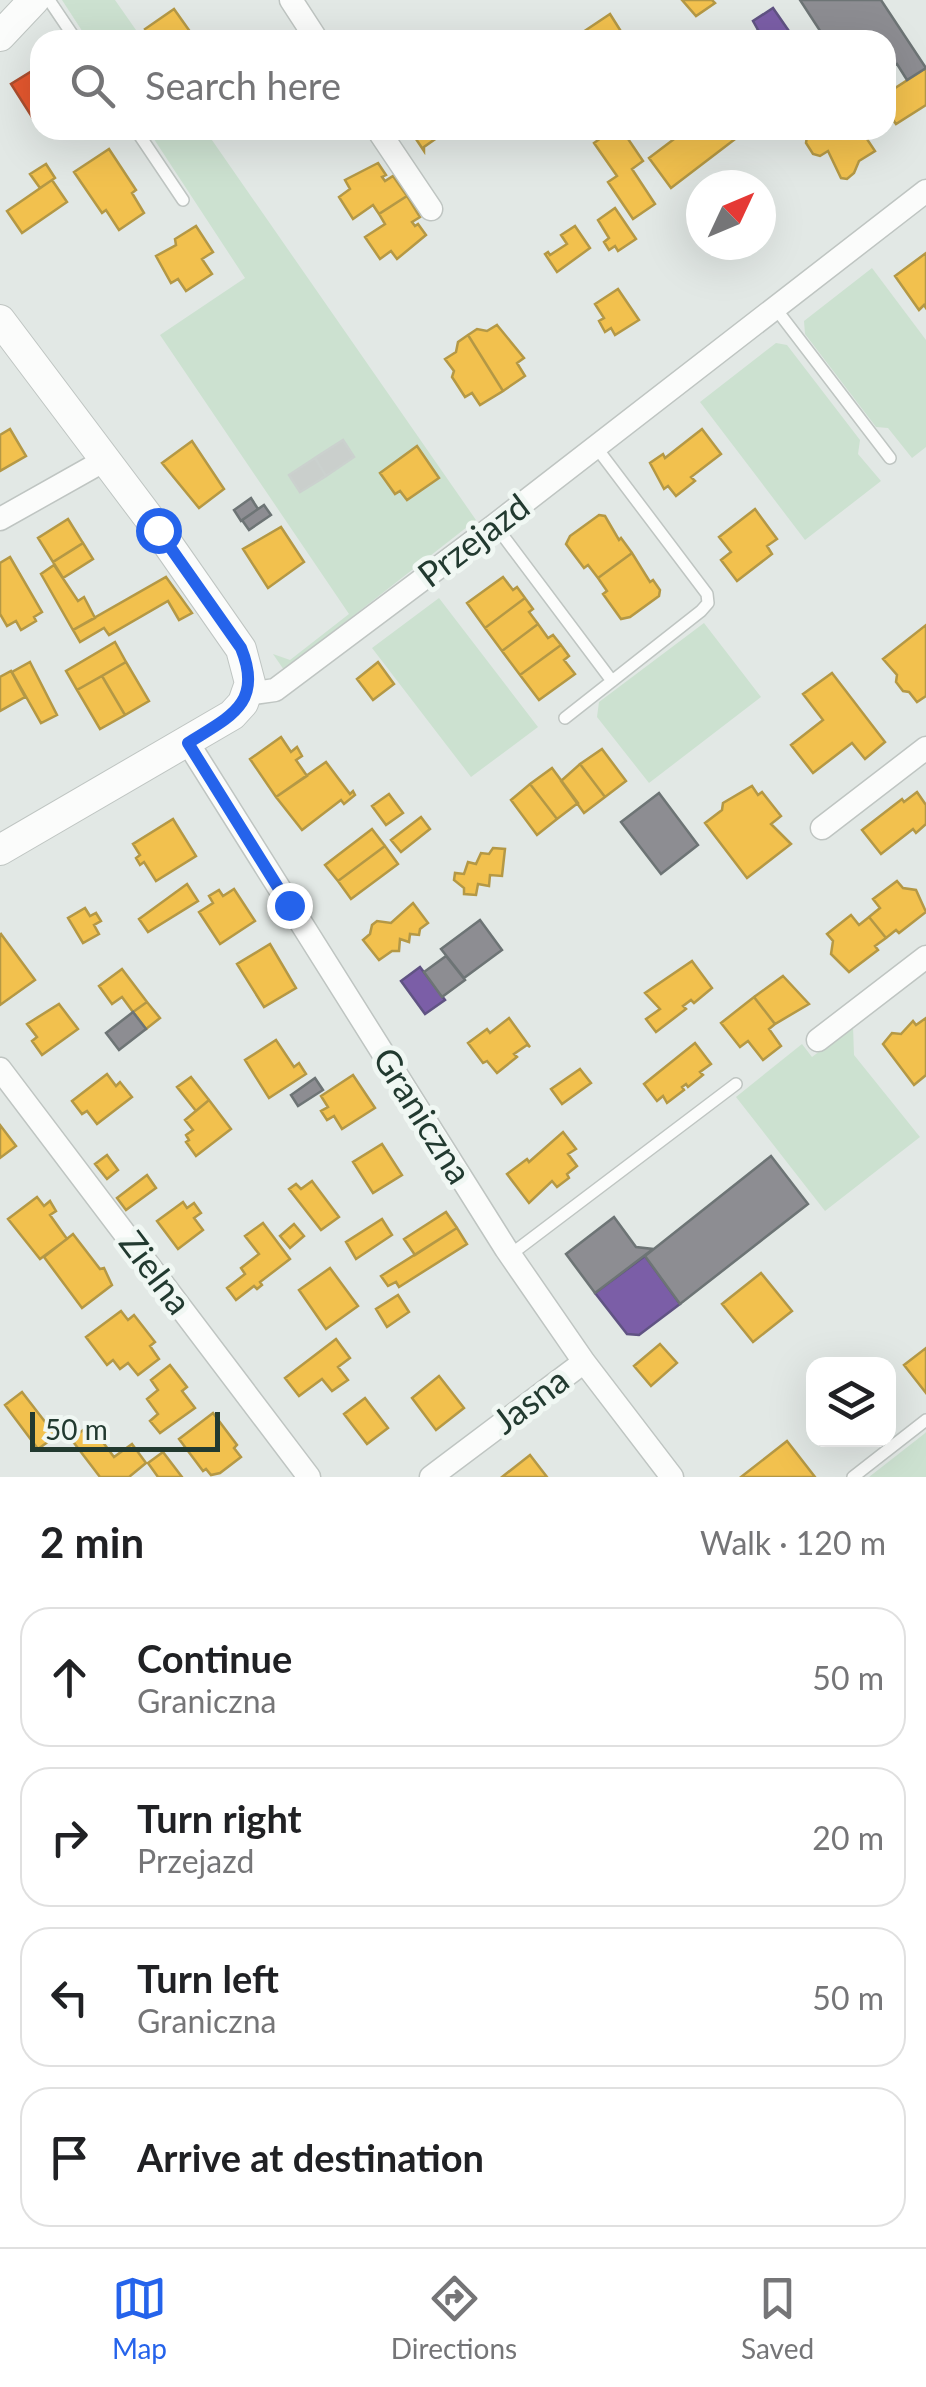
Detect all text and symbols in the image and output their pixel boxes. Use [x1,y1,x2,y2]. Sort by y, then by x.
search box [30,30,896,140]
icon: search [65,58,120,113]
text: Search here [145,62,341,108]
north arrow [686,170,776,260]
street label: Przejazd [409,484,537,595]
route start [136,508,182,554]
route end [267,883,313,929]
street label: Graniczna [365,1039,482,1191]
street label: Zielna [112,1222,201,1322]
street label: Jasna [484,1357,576,1441]
map controls [806,1357,896,1447]
button: layers [806,1357,896,1447]
scale bar [30,1407,220,1452]
text: 50 m [45,1412,108,1446]
text: 2 min [40,1517,144,1567]
text: Walk · 120 m [700,1523,886,1562]
text: Continue [137,1635,292,1681]
icon: ahead [42,1650,97,1705]
text: 50 m [812,1658,884,1697]
text: Graniczna [137,1681,276,1720]
text: Turn right [137,1795,302,1841]
icon: right [42,1810,97,1865]
text: 20 m [812,1818,884,1857]
text: Przejazd [137,1841,254,1880]
text: Turn left [137,1955,279,2001]
icon: left [42,1970,97,2025]
text: 50 m [812,1978,884,2017]
text: Graniczna [137,2001,276,2040]
icon: arrive [42,2130,97,2185]
text: Arrive at destination [137,2134,484,2180]
tab: Map [112,2271,167,2365]
tab: Directions [391,2271,517,2365]
tab: Saved [741,2271,814,2365]

